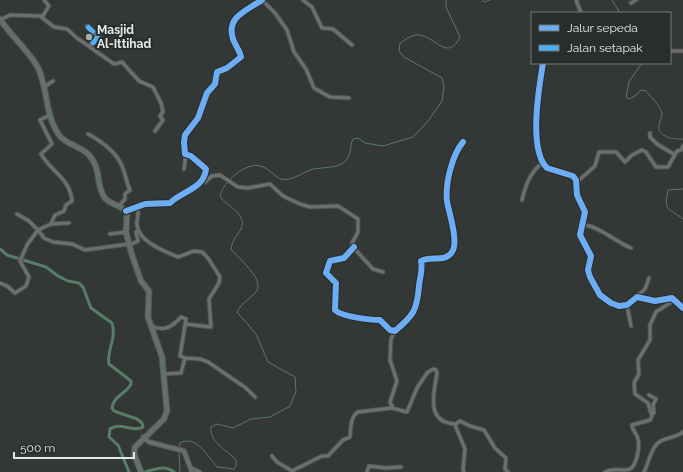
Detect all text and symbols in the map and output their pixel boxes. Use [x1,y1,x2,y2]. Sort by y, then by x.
legend [531,12,671,64]
text: Jalur sepeda [567,21,638,35]
place label: Masjid Al-Ittihad [97,23,151,51]
marker: Masjid Al-Ittihad [84,32,94,42]
text: Jalan setapak [567,41,643,55]
scale bar [14,434,134,460]
text: 500 m [20,441,55,455]

